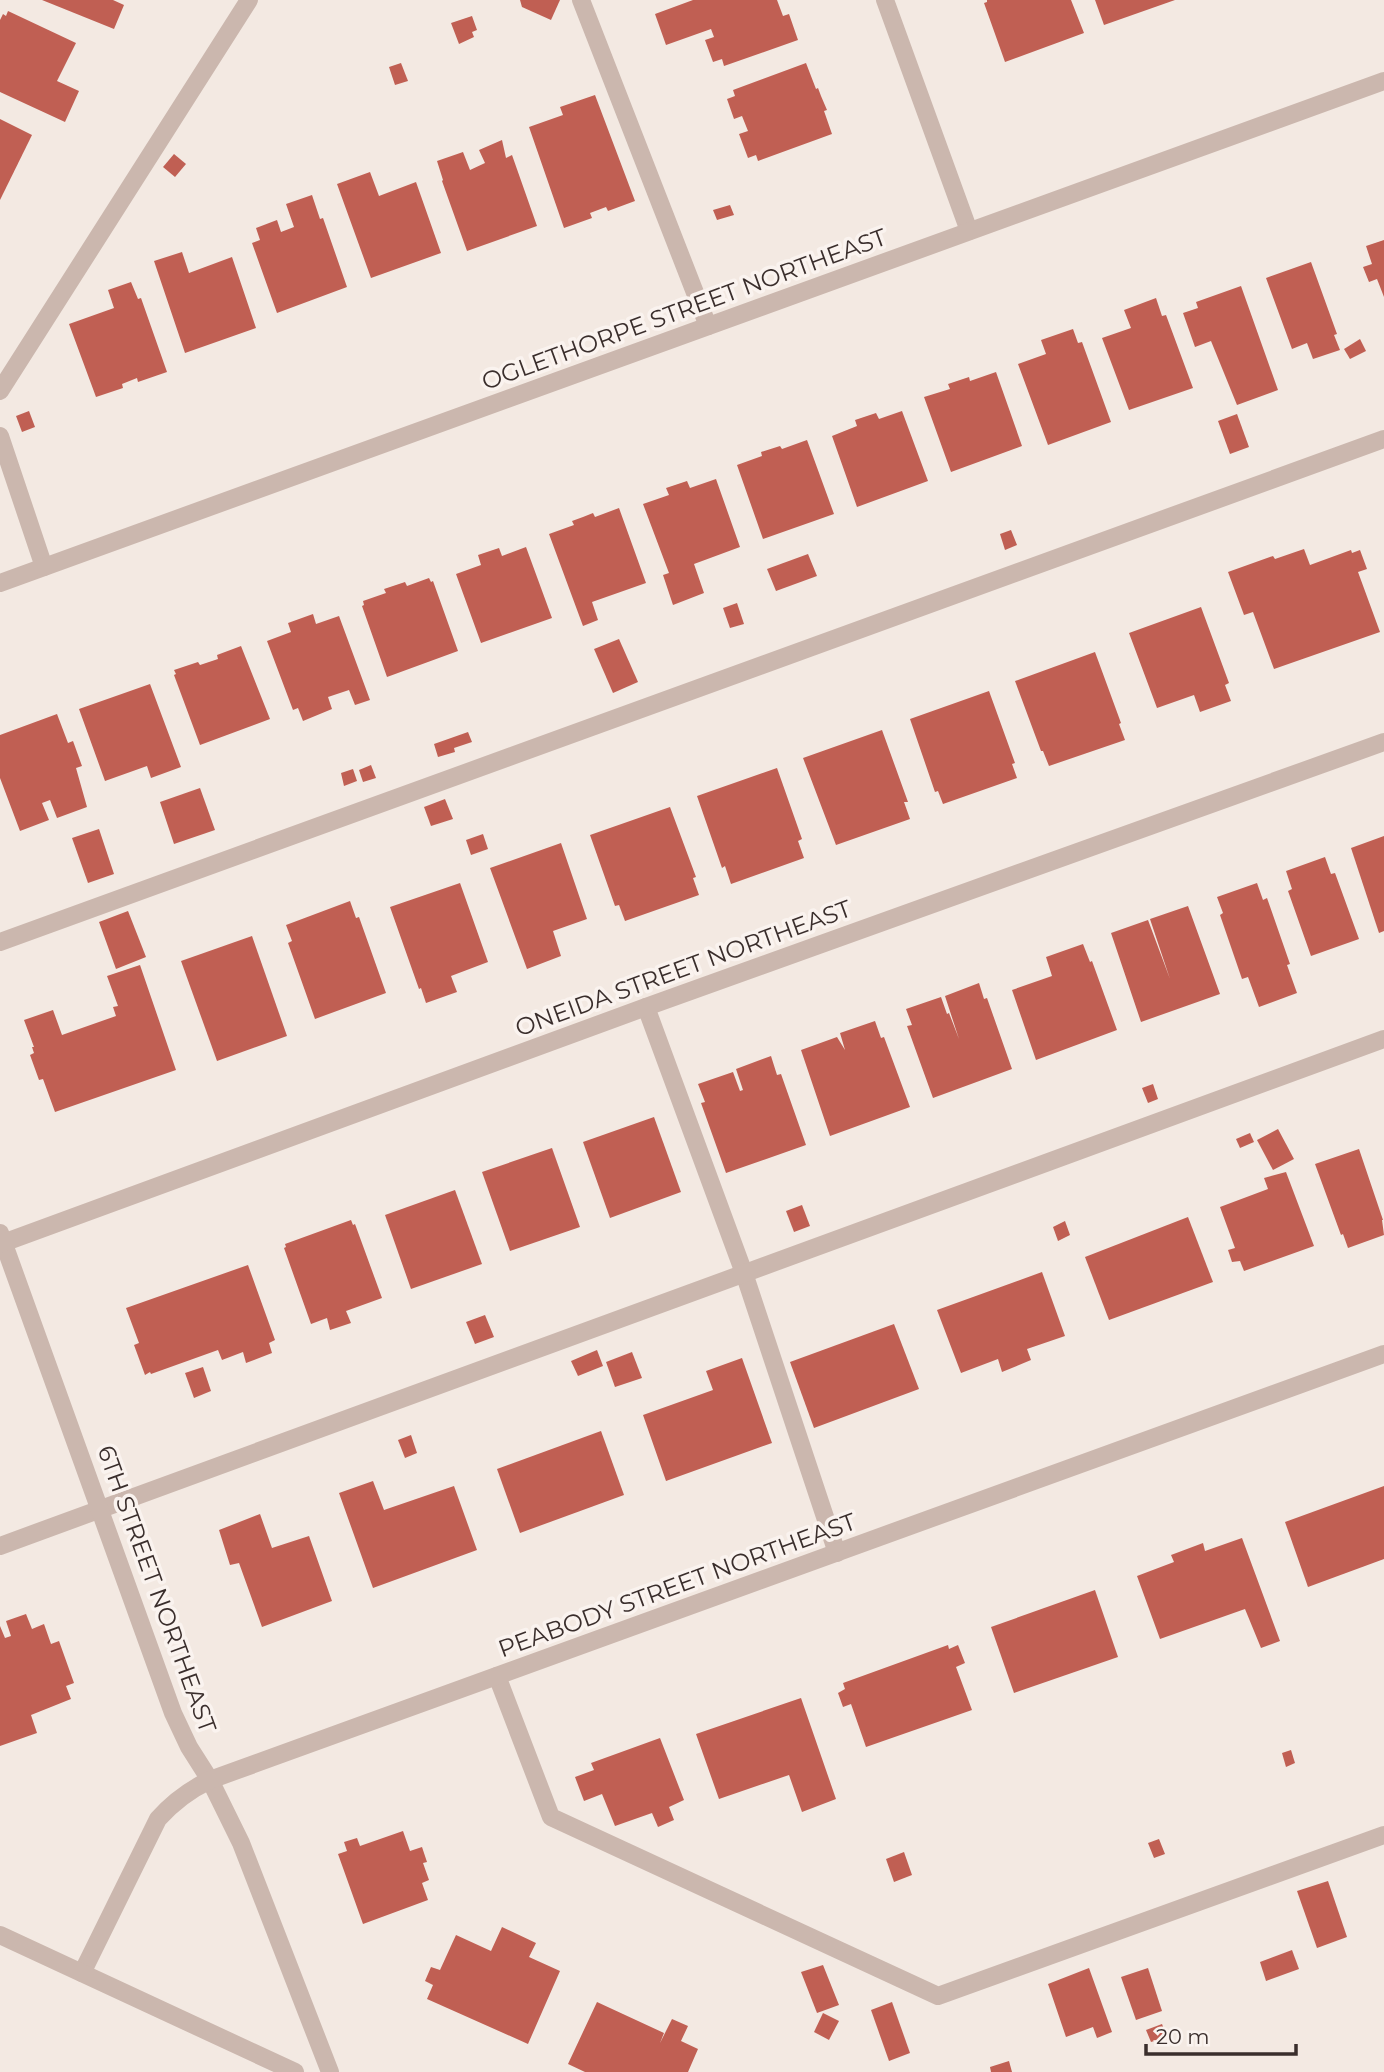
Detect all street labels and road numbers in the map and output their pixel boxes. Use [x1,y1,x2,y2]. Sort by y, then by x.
street label: OGLETHORPE STREET NORTHEAST [478,222,890,396]
street label: ONEIDA STREET NORTHEAST [511,894,855,1042]
street label: 6TH STREET NORTHEAST [91,1441,223,1737]
street label: PEABODY STREET NORTHEAST [494,1507,860,1663]

